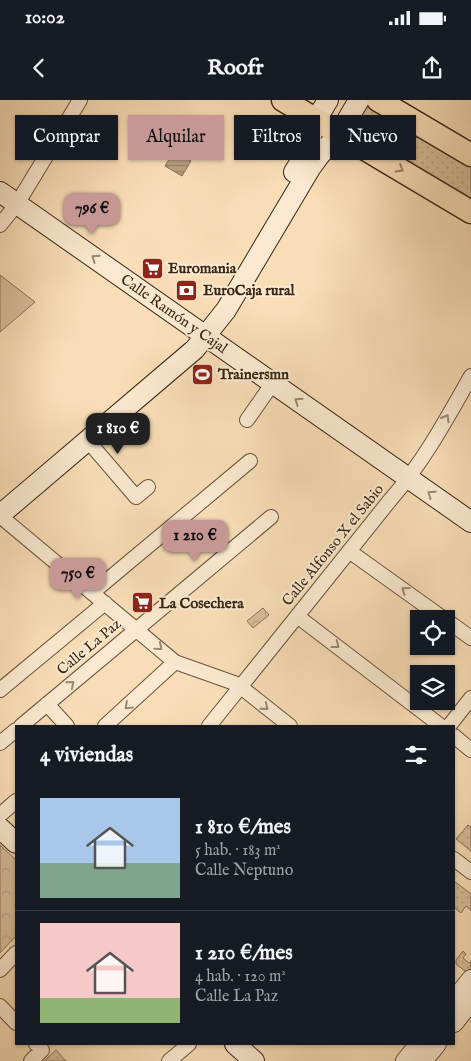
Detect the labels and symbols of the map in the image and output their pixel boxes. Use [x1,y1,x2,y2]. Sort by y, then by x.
one-way arrow [394,163,403,173]
pin: 796 € [57,192,127,235]
one-way arrow [91,255,101,264]
supermarket icon: Euromania [140,256,164,280]
place label: Euromania [168,259,237,278]
street label: Calle Ramón y Cajal [117,270,232,358]
bank icon: EuroCaja rural [175,278,199,302]
place label: EuroCaja rural [203,281,296,300]
sports icon: Trainersmn [190,362,214,386]
place label: Trainersmn [217,365,289,384]
one-way arrow [294,398,304,407]
pin: 1 810 € [72,412,164,455]
one-way arrow [440,415,450,424]
street label: Calle Alfonso X el Sabio [278,480,388,610]
one-way arrow [427,491,437,500]
pin: 1 210 € [149,520,241,562]
pin: 750 € [43,558,113,600]
one-way arrow [401,587,410,596]
supermarket icon: La Cosechera [131,591,155,615]
place label: La Cosechera [159,594,244,613]
street label: Calle La Paz [53,615,125,679]
one-way arrow [330,640,339,648]
one-way arrow [153,642,162,651]
one-way arrow [66,680,75,689]
one-way arrow [124,700,133,709]
one-way arrow [259,701,268,709]

